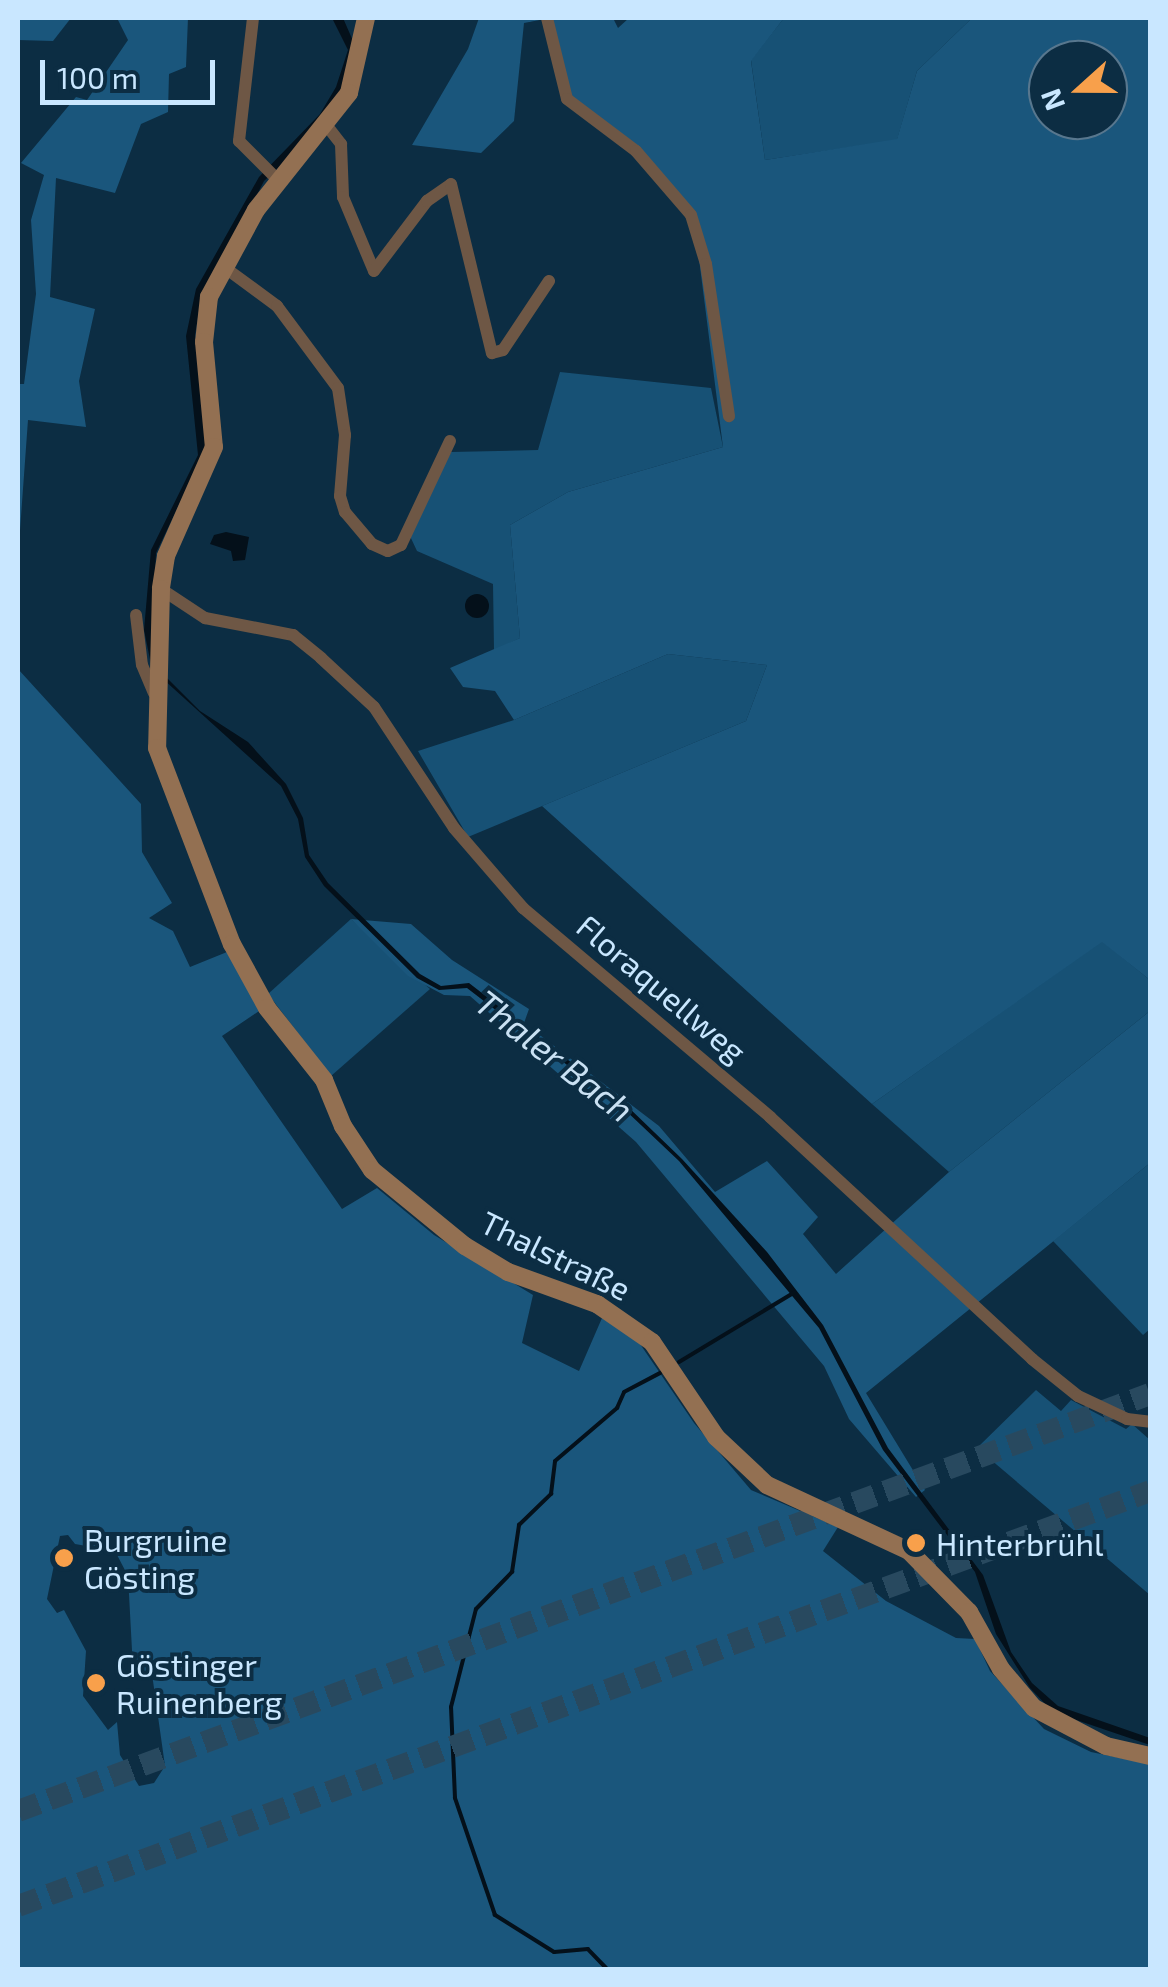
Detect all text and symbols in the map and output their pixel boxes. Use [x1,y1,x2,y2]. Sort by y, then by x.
scale bar [45,40,220,102]
north arrow [1028,40,1128,140]
text: 100 m [57,59,138,95]
text: N [1032,85,1071,116]
street label: Floraquellweg [570,906,754,1070]
water label: Thaler Bach [467,980,643,1130]
street label: Thalstraße [475,1202,637,1308]
place label: Burgruine Gösting [84,1521,227,1596]
place label: Hinterbrühl [936,1524,1104,1562]
marker: Hinterbrühl [905,1532,927,1554]
marker: Burgruine Gösting [53,1547,75,1569]
place label: Göstinger Ruinenberg [116,1646,282,1721]
marker: Göstinger Ruinenberg [85,1672,107,1694]

